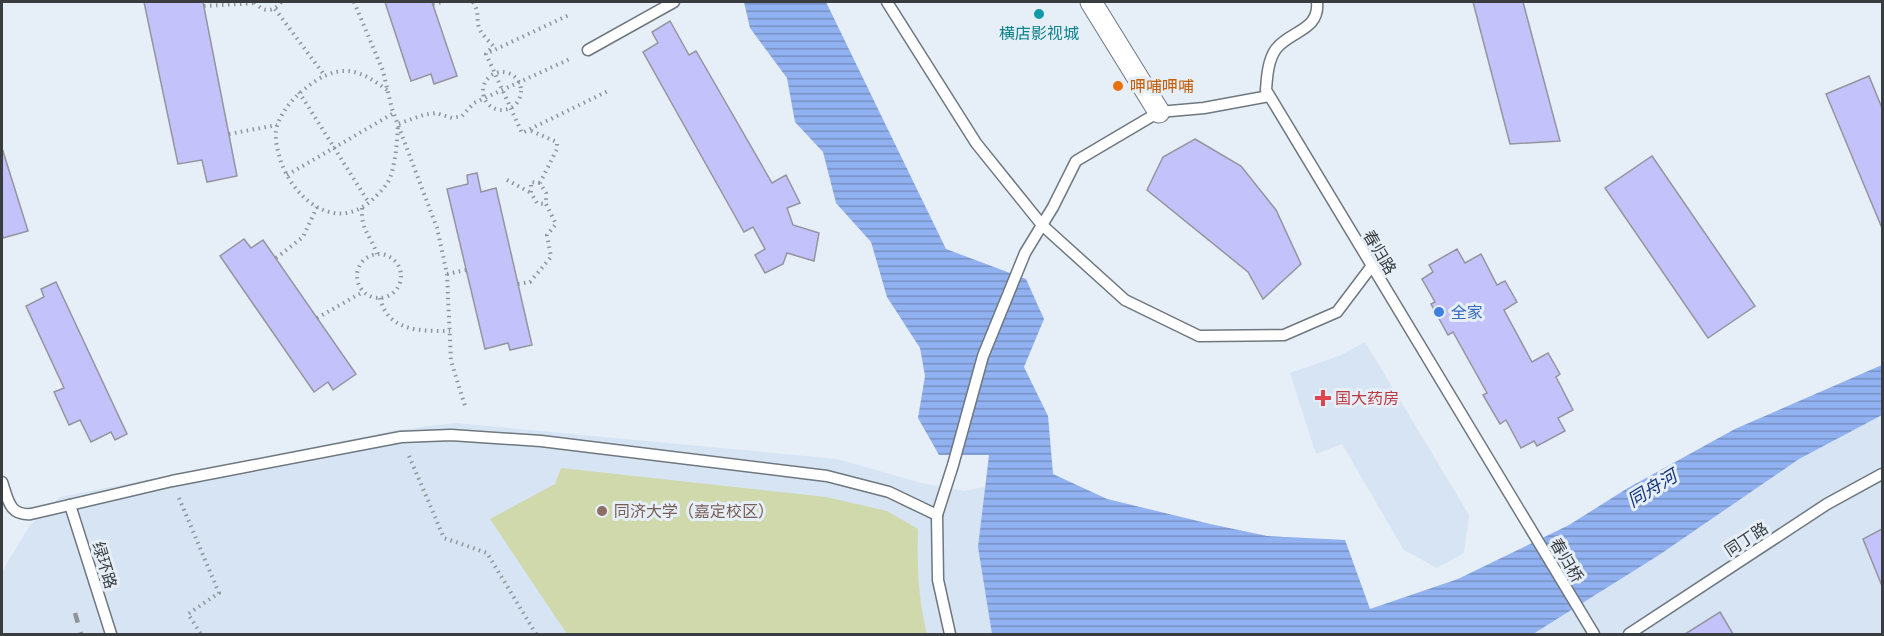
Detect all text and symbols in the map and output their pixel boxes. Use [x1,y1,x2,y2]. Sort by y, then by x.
marker: 横店影视城 [1032,7,1046,21]
place label: 横店影视城 [999,23,1079,43]
place label: 呷哺呷哺 [1130,76,1194,96]
marker: 呷哺呷哺 [1111,79,1125,93]
street label: 春归路 [1359,226,1401,278]
place label: 全家 [1451,302,1483,322]
marker: 全家 [1432,305,1446,319]
place label: 国大药房 [1335,388,1399,408]
marker: 国大药房 [1316,391,1330,405]
water label: 同舟河 [1623,463,1684,512]
place label: 同济大学（嘉定校区） [614,501,774,521]
marker: 同济大学（嘉定校区） [595,504,609,518]
street label: 同丁路 [1720,518,1772,560]
street label: 春归桥 [1546,534,1588,586]
street label: 绿环路 [88,539,122,591]

